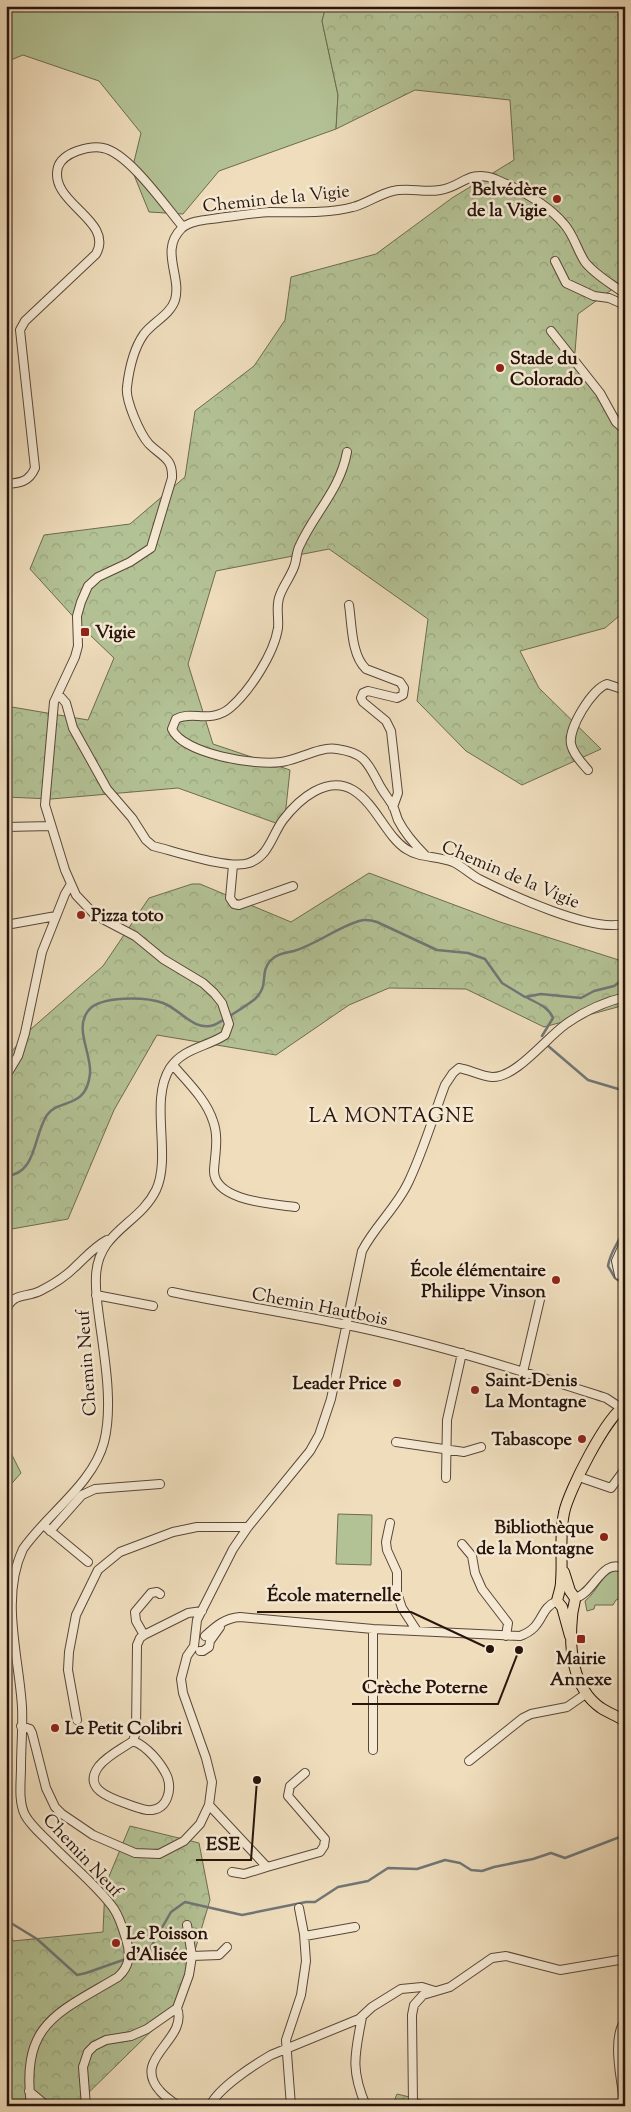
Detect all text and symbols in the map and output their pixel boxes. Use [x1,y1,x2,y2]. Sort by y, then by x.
place label: Belvédère de la Vigie [467,178,548,225]
street label: Chemin de la Vigie [201,179,351,221]
marker: Belvédère de la Vigie [551,193,563,205]
place label: Stade du Colorado [510,347,583,394]
marker: Stade du Colorado [494,362,506,374]
place label: Vigie [95,621,136,647]
marker: Vigie [79,626,91,638]
street label: Chemin de la Vigie [437,835,583,917]
place label: Pizza toto [91,904,164,930]
marker: Pizza toto [75,909,87,921]
district label: LA MONTAGNE [309,1103,475,1132]
place label: École élémentaire Philippe Vinson [410,1258,547,1306]
marker: École élémentaire Philippe Vinson [550,1274,562,1286]
street label: Chemin Hautbois [249,1282,390,1334]
street label: Chemin Neuf [71,1308,105,1417]
place label: Saint-Denis La Montagne [485,1369,587,1416]
place label: Leader Price [293,1372,388,1398]
marker: Leader Price [391,1377,403,1389]
marker: Saint-Denis La Montagne [469,1384,481,1396]
place label: Tabascope [491,1428,573,1454]
marker: Tabascope [576,1433,588,1445]
place label: Bibliothèque de la Montagne [476,1516,595,1563]
marker: Bibliothèque de la Montagne [598,1531,610,1543]
callout: École maternelle [257,1578,411,1612]
text: École maternelle [267,1583,401,1610]
marker: Mairie Annexe [575,1633,587,1645]
place label: Mairie Annexe [550,1647,613,1694]
callout: Crèche Poterne [352,1670,498,1704]
text: Crèche Poterne [362,1675,488,1702]
place label: Le Petit Colibri [65,1717,183,1743]
marker: Le Petit Colibri [49,1722,61,1734]
street label: Chemin Neuf [36,1808,128,1905]
callout: ESE [196,1826,251,1860]
text: ESE [206,1832,241,1859]
place label: Le Poisson d'Alisée [126,1922,208,1969]
marker: Le Poisson d'Alisée [110,1937,122,1949]

